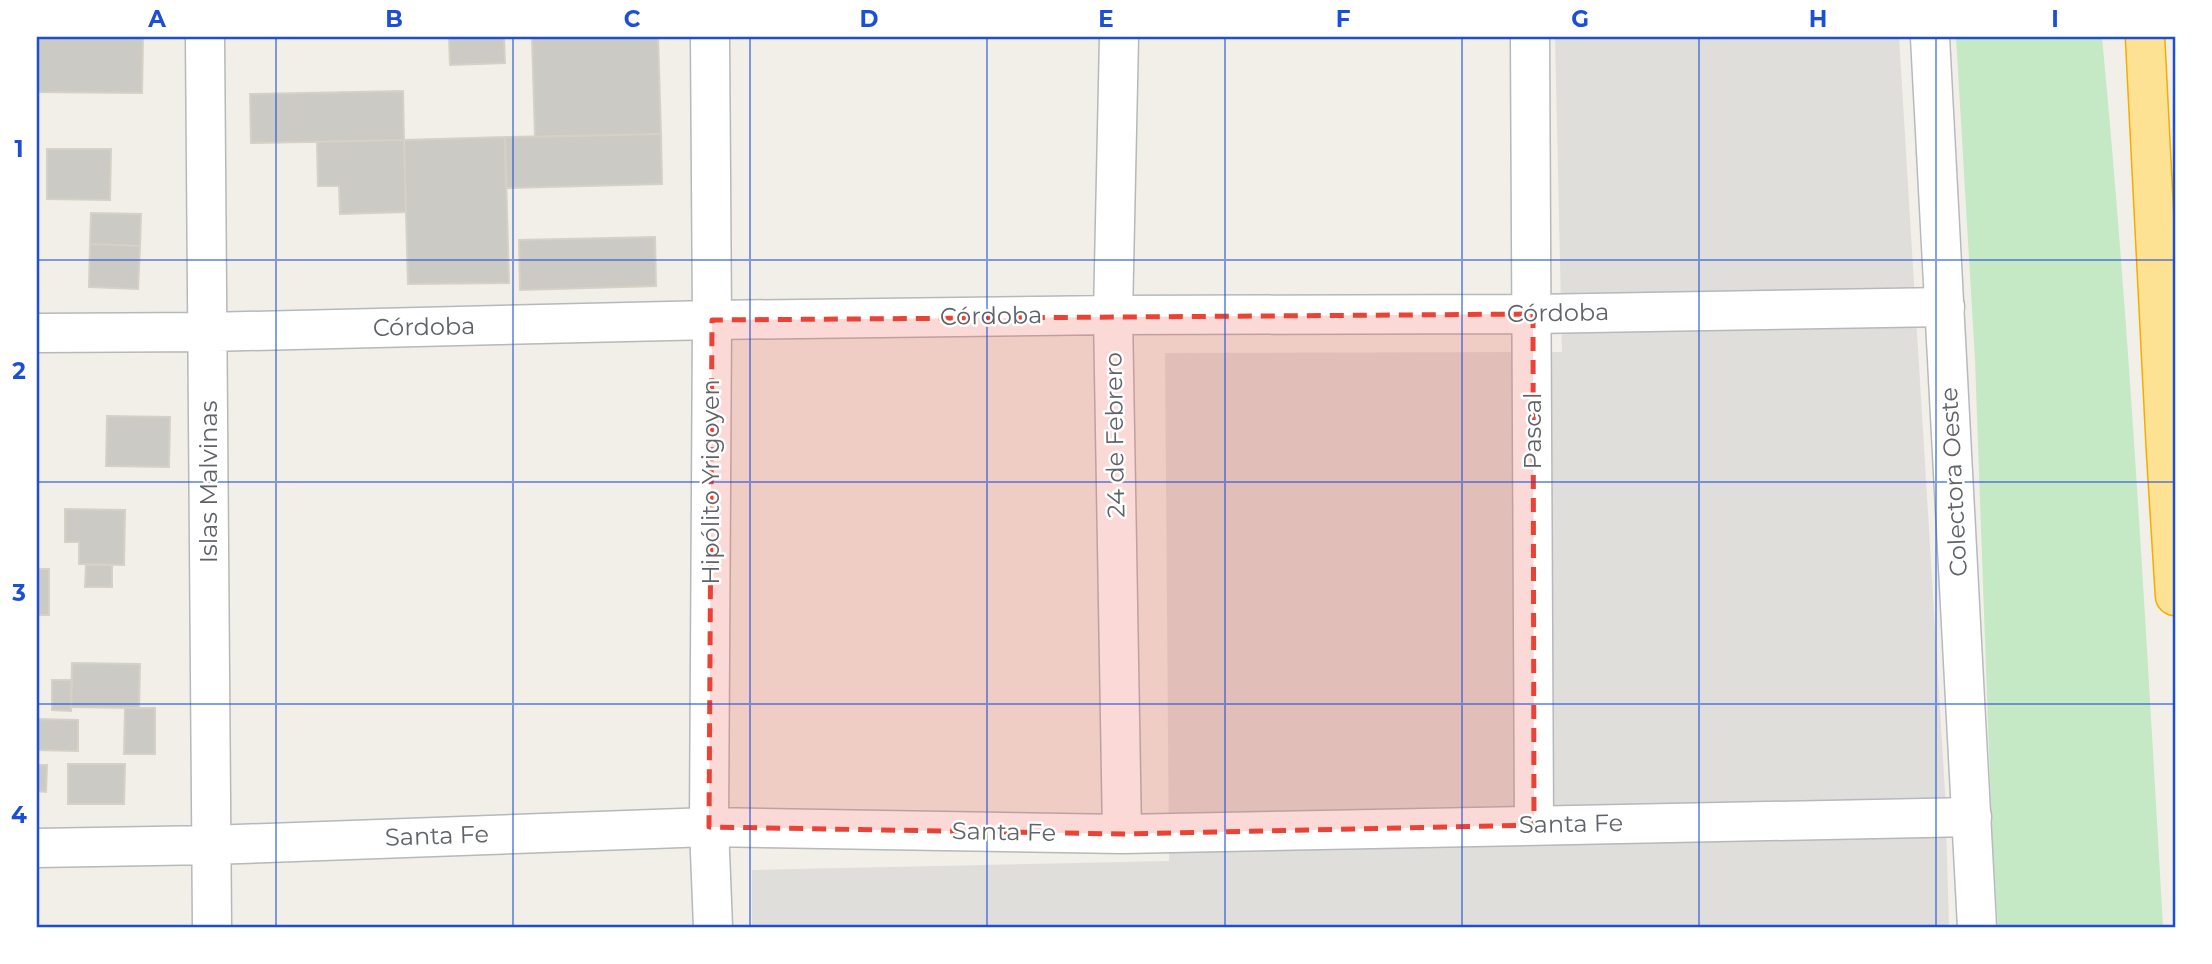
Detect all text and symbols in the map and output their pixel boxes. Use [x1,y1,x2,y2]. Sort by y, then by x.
text: A [147,5,166,33]
text: B [385,5,403,33]
text: C [624,5,641,33]
text: D [860,5,879,33]
text: E [1098,5,1114,33]
text: F [1336,5,1351,33]
text: G [1571,5,1589,33]
text: H [1809,5,1827,33]
text: I [2051,5,2059,33]
text: 1 [14,135,24,163]
street label: Córdoba [1506,297,1609,328]
street label: Córdoba [939,300,1042,331]
street label: Córdoba [372,311,475,342]
street label: 24 de Febrero [1099,352,1130,518]
text: 2 [12,357,26,385]
street label: Hipólito Yrigoyen [696,379,725,585]
street label: Colectora Oeste [1934,387,1973,578]
street label: Pascal [1518,393,1547,469]
street label: Islas Malvinas [194,401,223,563]
text: 3 [11,579,26,607]
text: 4 [11,801,27,829]
street label: Santa Fe [1519,808,1623,839]
street label: Santa Fe [952,816,1056,847]
street label: Santa Fe [384,819,490,852]

